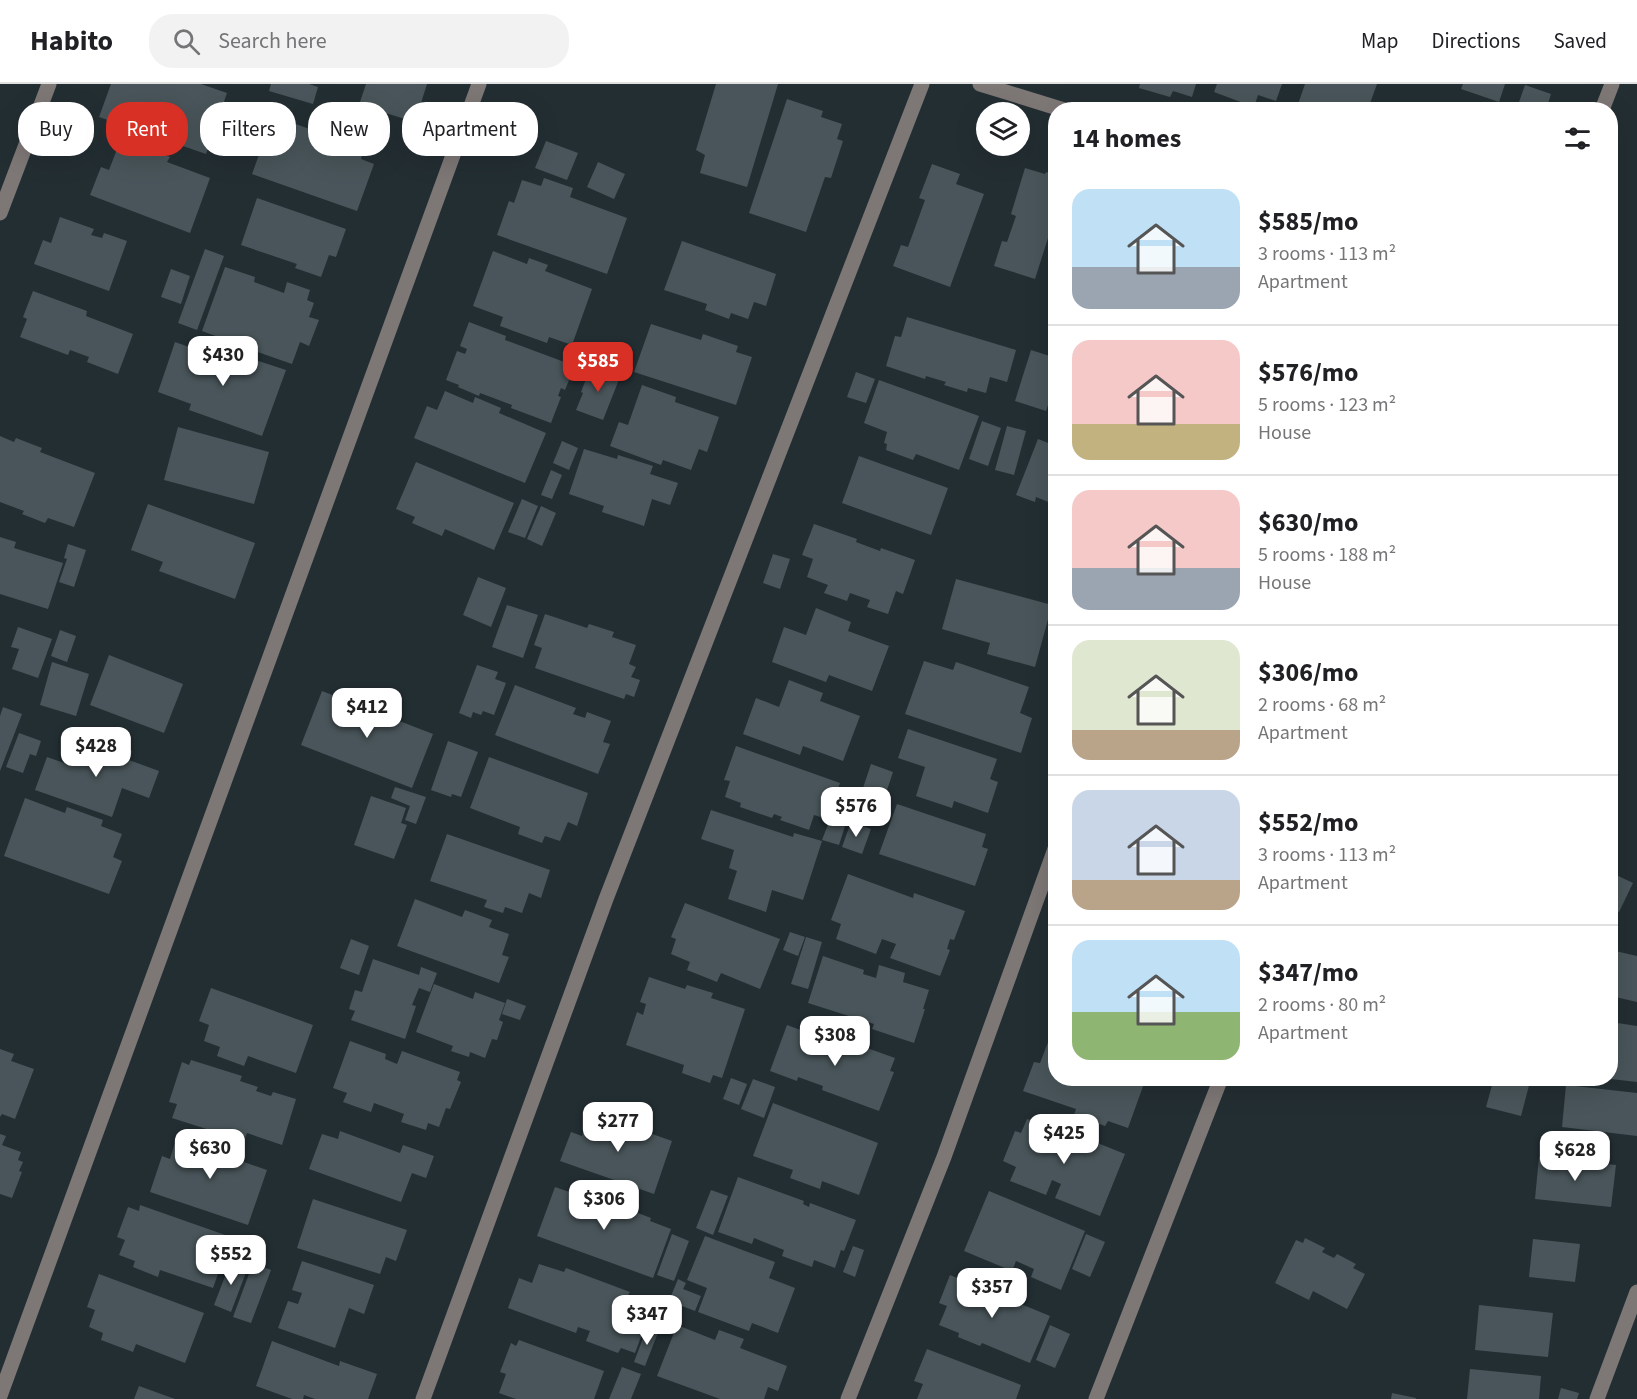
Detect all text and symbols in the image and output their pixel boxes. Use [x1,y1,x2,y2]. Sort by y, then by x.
search box [149,14,569,68]
text: Habito [30,21,113,61]
icon: search [170,25,203,58]
text: Search here [218,25,327,57]
text: Map [1361,26,1399,56]
text: Directions [1432,26,1520,56]
text: Saved [1553,26,1607,56]
chip: Buy [18,102,94,156]
chip: Rent [106,102,188,156]
chip: Filters [200,102,296,156]
chip: New [308,102,390,156]
chip: Apartment [402,102,538,156]
map controls [976,102,1030,156]
button: layers [976,102,1030,156]
text: 14 homes [1072,120,1181,157]
icon: filters [1561,122,1594,155]
text: $585/mo [1258,203,1358,240]
icon: home [1120,213,1192,285]
text: 3 rooms · 113 m² [1258,240,1396,268]
text: Apartment [1258,268,1348,296]
pin: $430 [187,336,259,387]
text: $430 [202,341,244,369]
pin: $585 [562,342,634,393]
text: $585 [577,347,619,375]
text: $576/mo [1258,354,1358,391]
icon: home [1120,364,1192,436]
text: 5 rooms · 123 m² [1258,391,1396,419]
text: House [1258,419,1311,447]
text: $630/mo [1258,504,1358,541]
icon: home [1120,514,1192,586]
text: 5 rooms · 188 m² [1258,541,1396,569]
text: House [1258,569,1311,597]
text: $306/mo [1258,654,1358,691]
icon: home [1120,664,1192,736]
pin: $412 [331,688,403,739]
text: 2 rooms · 68 m² [1258,691,1386,719]
text: $412 [346,693,388,721]
text: Apartment [1258,719,1348,747]
pin: $428 [60,727,132,778]
text: $428 [75,732,117,760]
pin: $576 [820,787,892,838]
text: $576 [835,792,877,820]
text: $552/mo [1258,804,1358,841]
icon: home [1120,814,1192,886]
text: 3 rooms · 113 m² [1258,841,1396,869]
text: Apartment [1258,869,1348,897]
text: $347/mo [1258,954,1358,991]
icon: home [1120,964,1192,1036]
text: 2 rooms · 80 m² [1258,991,1386,1019]
pin: $308 [799,1016,871,1067]
text: Apartment [1258,1019,1348,1047]
text: $308 [814,1021,856,1049]
pin: $277 [582,1102,654,1153]
text: $277 [597,1107,639,1135]
pin: $425 [1028,1114,1100,1165]
text: $425 [1043,1119,1085,1147]
pin: $630 [174,1129,246,1180]
pin: $628 [1539,1131,1611,1182]
text: $630 [189,1134,231,1162]
text: $628 [1554,1136,1596,1164]
pin: $306 [568,1180,640,1231]
text: $306 [583,1185,625,1213]
pin: $552 [195,1235,267,1286]
text: $552 [210,1240,252,1268]
pin: $357 [956,1268,1028,1319]
text: $357 [971,1273,1013,1301]
pin: $347 [611,1295,683,1346]
text: $347 [626,1300,668,1328]

